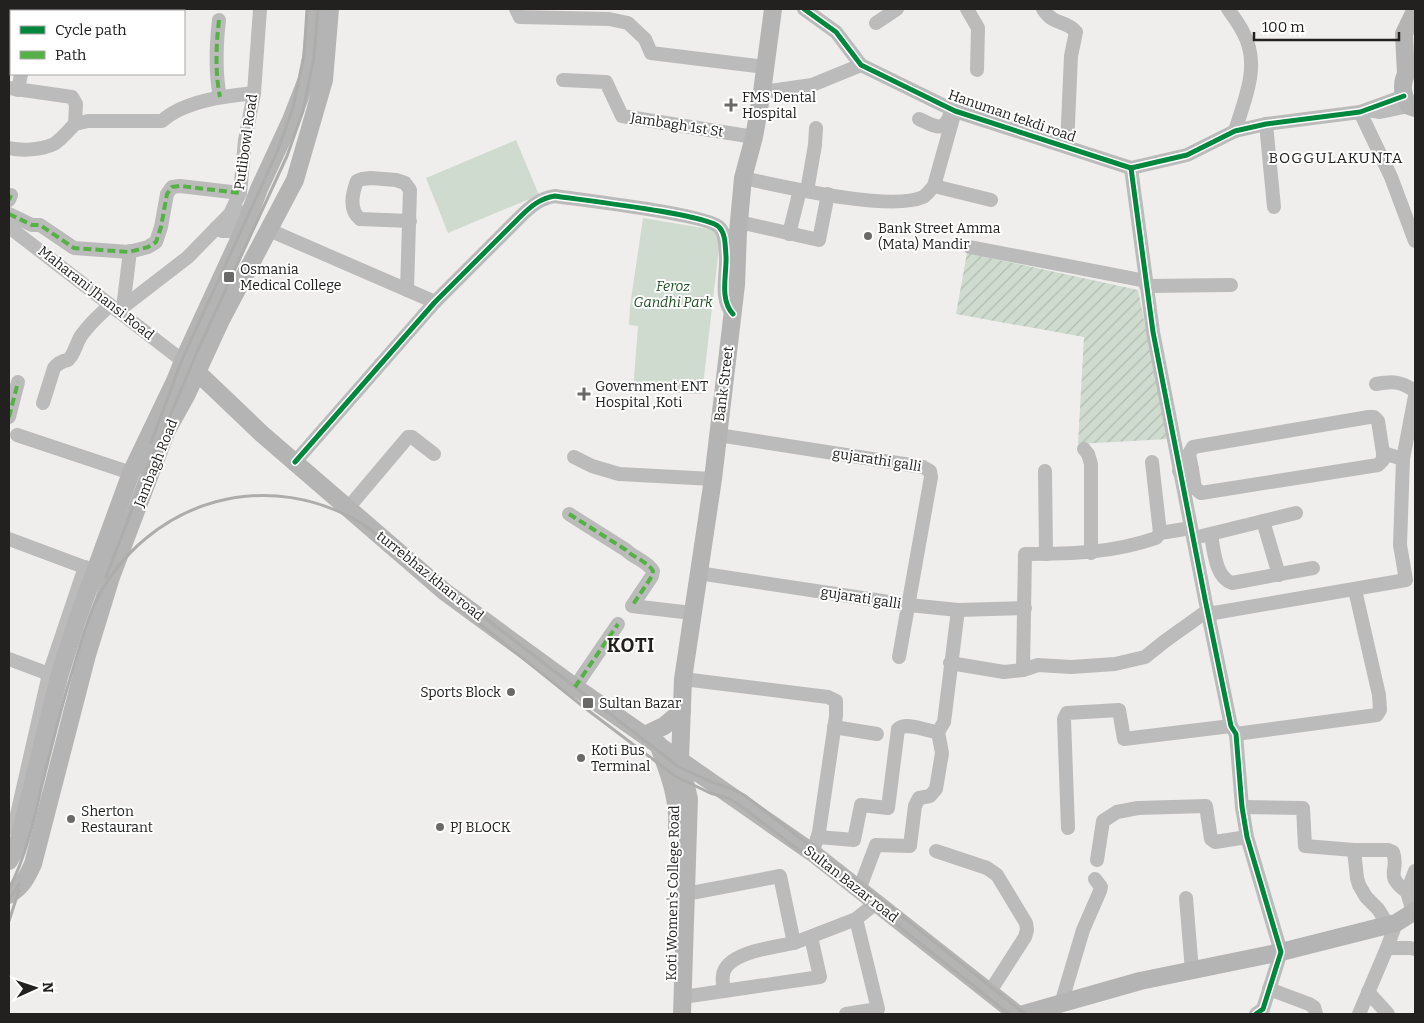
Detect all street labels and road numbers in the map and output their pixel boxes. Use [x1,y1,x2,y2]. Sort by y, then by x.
street label: Hanuman tekdi road [946,86,1078,146]
street label: Putlibowl Road [231,93,261,191]
street label: Jambagh 1st St [628,109,725,141]
street label: Maharani Jhansi Road [35,243,157,343]
street label: Bank Street [711,345,737,423]
street label: Jambagh Road [130,417,181,510]
street label: gujarathi galli [831,445,923,475]
street label: turrebhaz khan road [373,528,487,624]
street label: gujarati galli [820,583,902,613]
street label: Koti Women's College Road [663,805,683,981]
street label: Sultan Bazar road [801,842,901,926]

